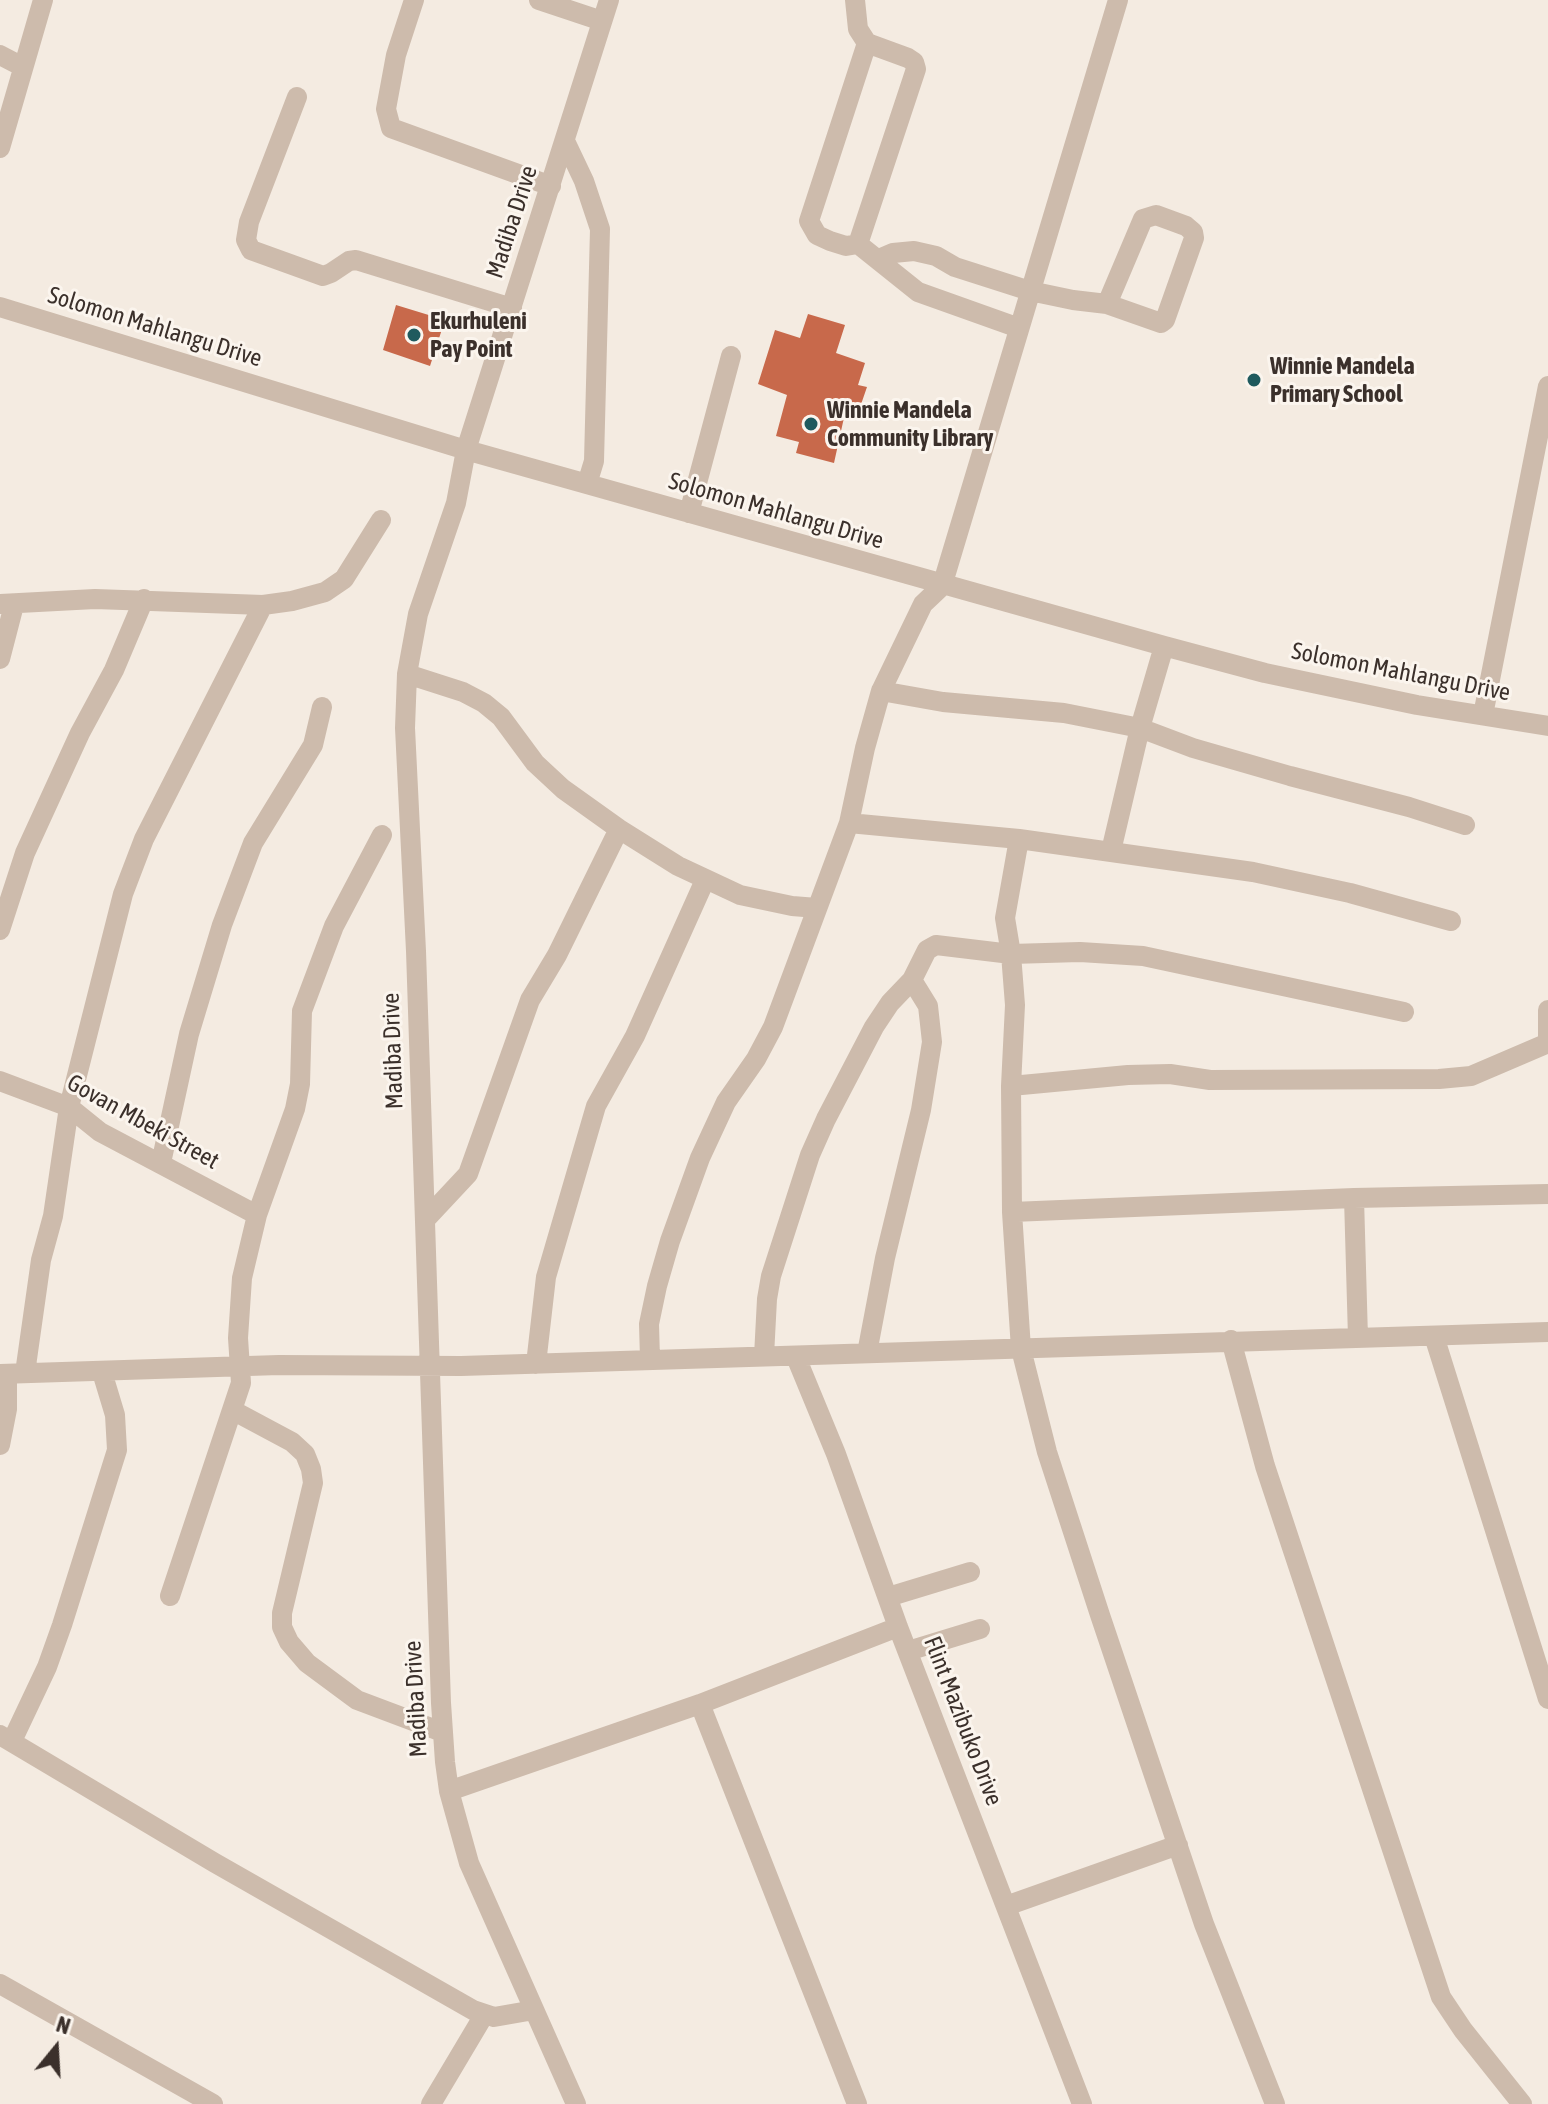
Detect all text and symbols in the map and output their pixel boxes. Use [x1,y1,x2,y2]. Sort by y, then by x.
street label: Madiba Drive [480,162,544,282]
street label: Solomon Mahlangu Drive [45,281,265,373]
place label: Ekurhuleni Pay Point [430,307,527,363]
marker: Ekurhuleni Pay Point [405,326,423,344]
place label: Winnie Mandela Primary School [1270,352,1415,408]
marker: Winnie Mandela Primary School [1245,371,1263,389]
place label: Winnie Mandela Community Library [827,396,993,452]
marker: Winnie Mandela Community Library [802,415,820,433]
street label: Solomon Mahlangu Drive [665,467,887,555]
street label: Solomon Mahlangu Drive [1289,637,1513,707]
street label: Madiba Drive [377,992,409,1110]
street label: Govan Mbeki Street [62,1068,224,1176]
street label: Flint Mazibuko Drive [917,1632,1009,1810]
street label: Madiba Drive [399,1640,433,1758]
north arrow [16,2008,96,2088]
text: N [53,2011,74,2040]

